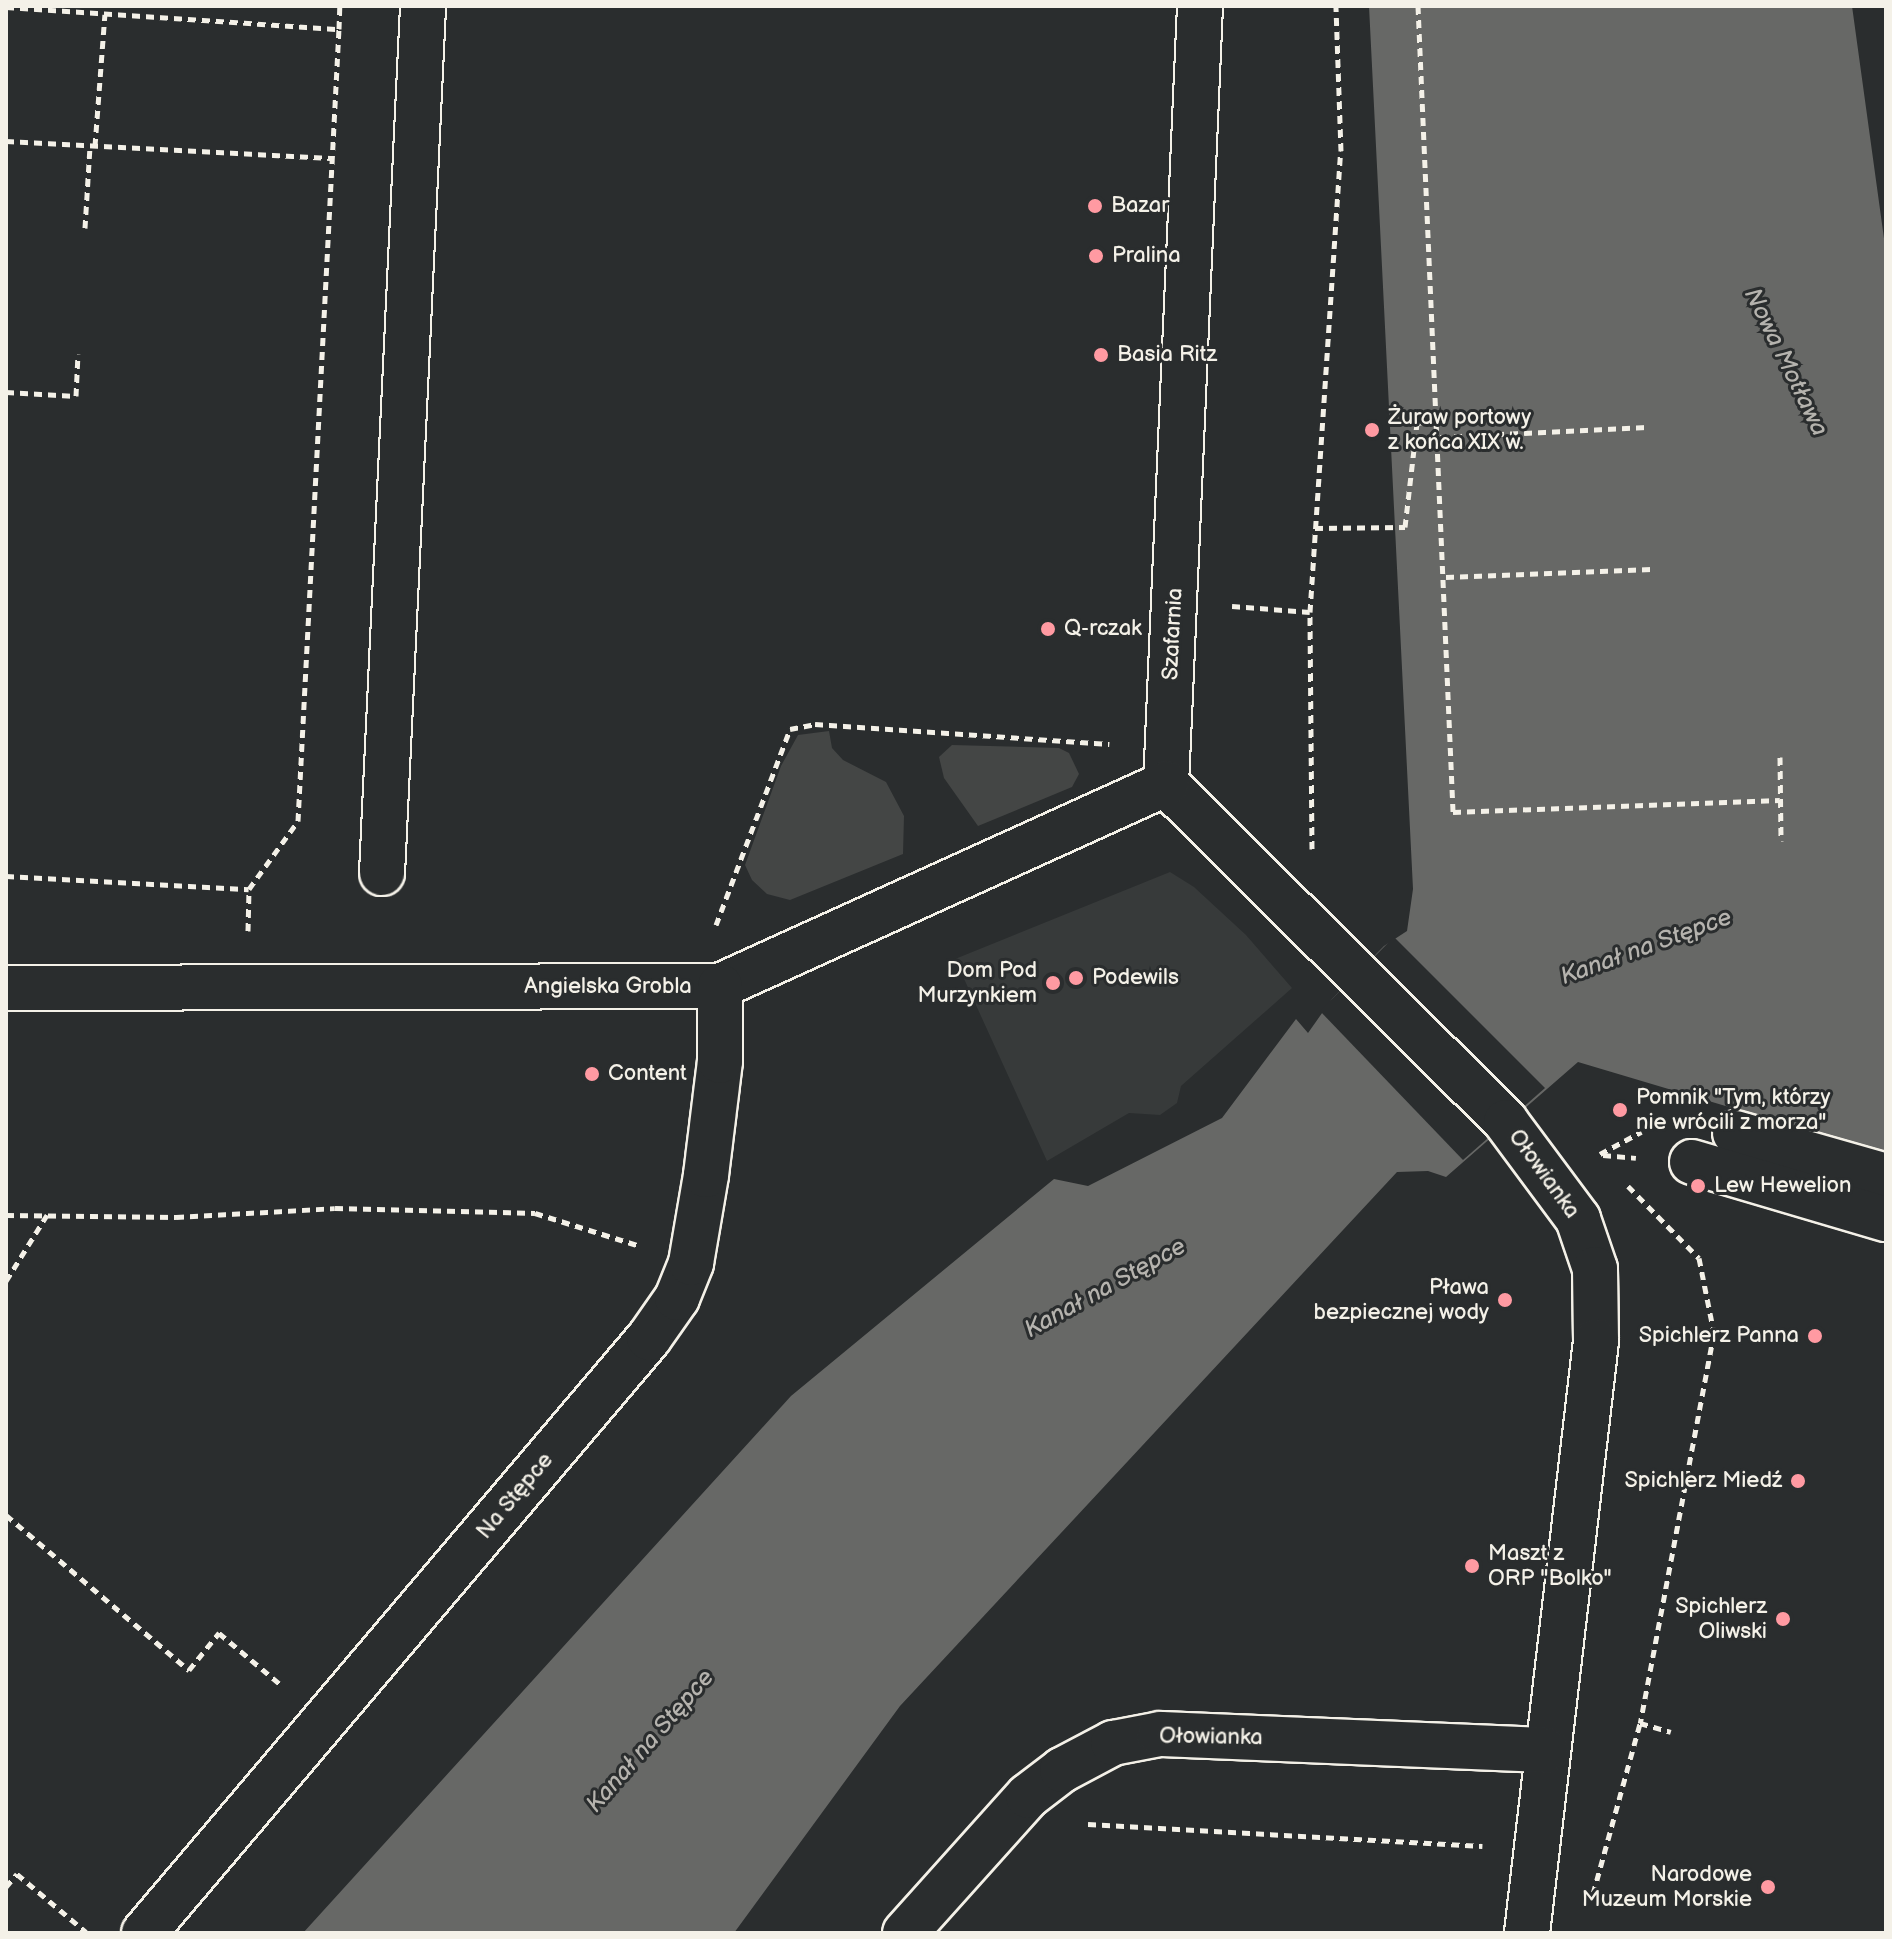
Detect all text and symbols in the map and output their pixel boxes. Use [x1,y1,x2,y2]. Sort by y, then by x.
place label: Bazar [1111,193,1169,219]
marker: Bazar [1086,197,1104,215]
place label: Pralina [1112,243,1181,269]
marker: Pralina [1087,247,1105,265]
water label: Nowa Motława [1738,283,1834,441]
place label: Basia Ritz [1117,342,1217,368]
marker: Basia Ritz [1092,346,1110,364]
place label: Żuraw portowy z końca XIX w. [1388,404,1531,456]
marker: Żuraw portowy z końca XIX w. [1363,421,1381,439]
street label: Szafarnia [1157,587,1189,681]
place label: Q-rczak [1064,616,1142,642]
marker: Q-rczak [1039,620,1057,638]
water label: Kanał na Stępce [1556,903,1736,991]
place label: Dom Pod Murzynkiem [917,957,1037,1008]
place label: Podewils [1092,965,1179,991]
marker: Podewils [1067,969,1085,987]
street label: Angielska Grobla [524,974,692,1000]
marker: Dom Pod Murzynkiem [1044,974,1062,992]
place label: Content [608,1061,687,1087]
marker: Content [583,1065,601,1083]
place label: Pomnik "Tym, którzy nie wrócili z morza" [1636,1084,1830,1136]
marker: Pomnik "Tym, którzy nie wrócili z morza" [1611,1101,1629,1119]
street label: Ołowianka [1503,1124,1585,1224]
place label: Lew Hewelion [1714,1173,1851,1199]
marker: Lew Hewelion [1689,1177,1707,1195]
water label: Kanał na Stępce [1019,1232,1191,1344]
place label: Pława bezpiecznej wody [1314,1274,1489,1326]
marker: Pława bezpiecznej wody [1496,1291,1514,1309]
place label: Spichlerz Panna [1639,1323,1799,1349]
marker: Spichlerz Panna [1806,1327,1824,1345]
street label: Na Stępce [471,1447,559,1545]
place label: Spichlerz Miedź [1625,1468,1782,1494]
marker: Spichlerz Miedź [1789,1472,1807,1490]
place label: Maszt z ORP "Bolko" [1488,1540,1612,1592]
marker: Maszt z ORP "Bolko" [1463,1557,1481,1575]
place label: Spichlerz Oliwski [1675,1593,1767,1644]
marker: Spichlerz Oliwski [1774,1610,1792,1628]
water label: Kanał na Stępce [580,1663,720,1819]
street label: Ołowianka [1159,1723,1263,1751]
place label: Narodowe Muzeum Morskie [1582,1861,1752,1912]
marker: Narodowe Muzeum Morskie [1759,1878,1777,1896]

